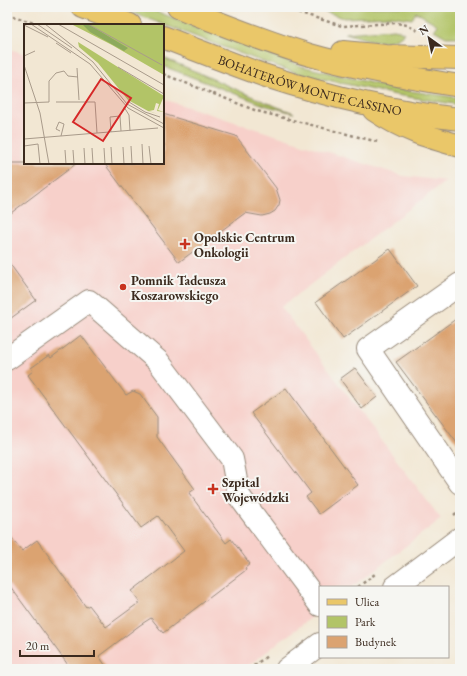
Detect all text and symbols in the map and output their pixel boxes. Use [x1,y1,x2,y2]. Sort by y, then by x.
north arrow [409,18,449,58]
text: N [416,21,431,38]
inset map [24,24,164,164]
street label: BOHATERÓW MONTE CASSINO [216,51,403,119]
place label: Opolskie Centrum Onkologii [194,229,295,261]
marker: Opolskie Centrum Onkologii [179,238,191,250]
place label: Pomnik Tadeusza Koszarowskiego [131,272,226,304]
marker: Pomnik Tadeusza Koszarowskiego [118,282,128,292]
place label: Szpital Wojewódzki [222,474,289,506]
marker: Szpital Wojewódzki [207,483,219,495]
legend [319,586,449,658]
text: Ulica [355,594,379,610]
text: Park [355,614,376,630]
scale bar [20,632,94,658]
text: Budynek [355,634,397,650]
text: 20 m [26,638,50,654]

